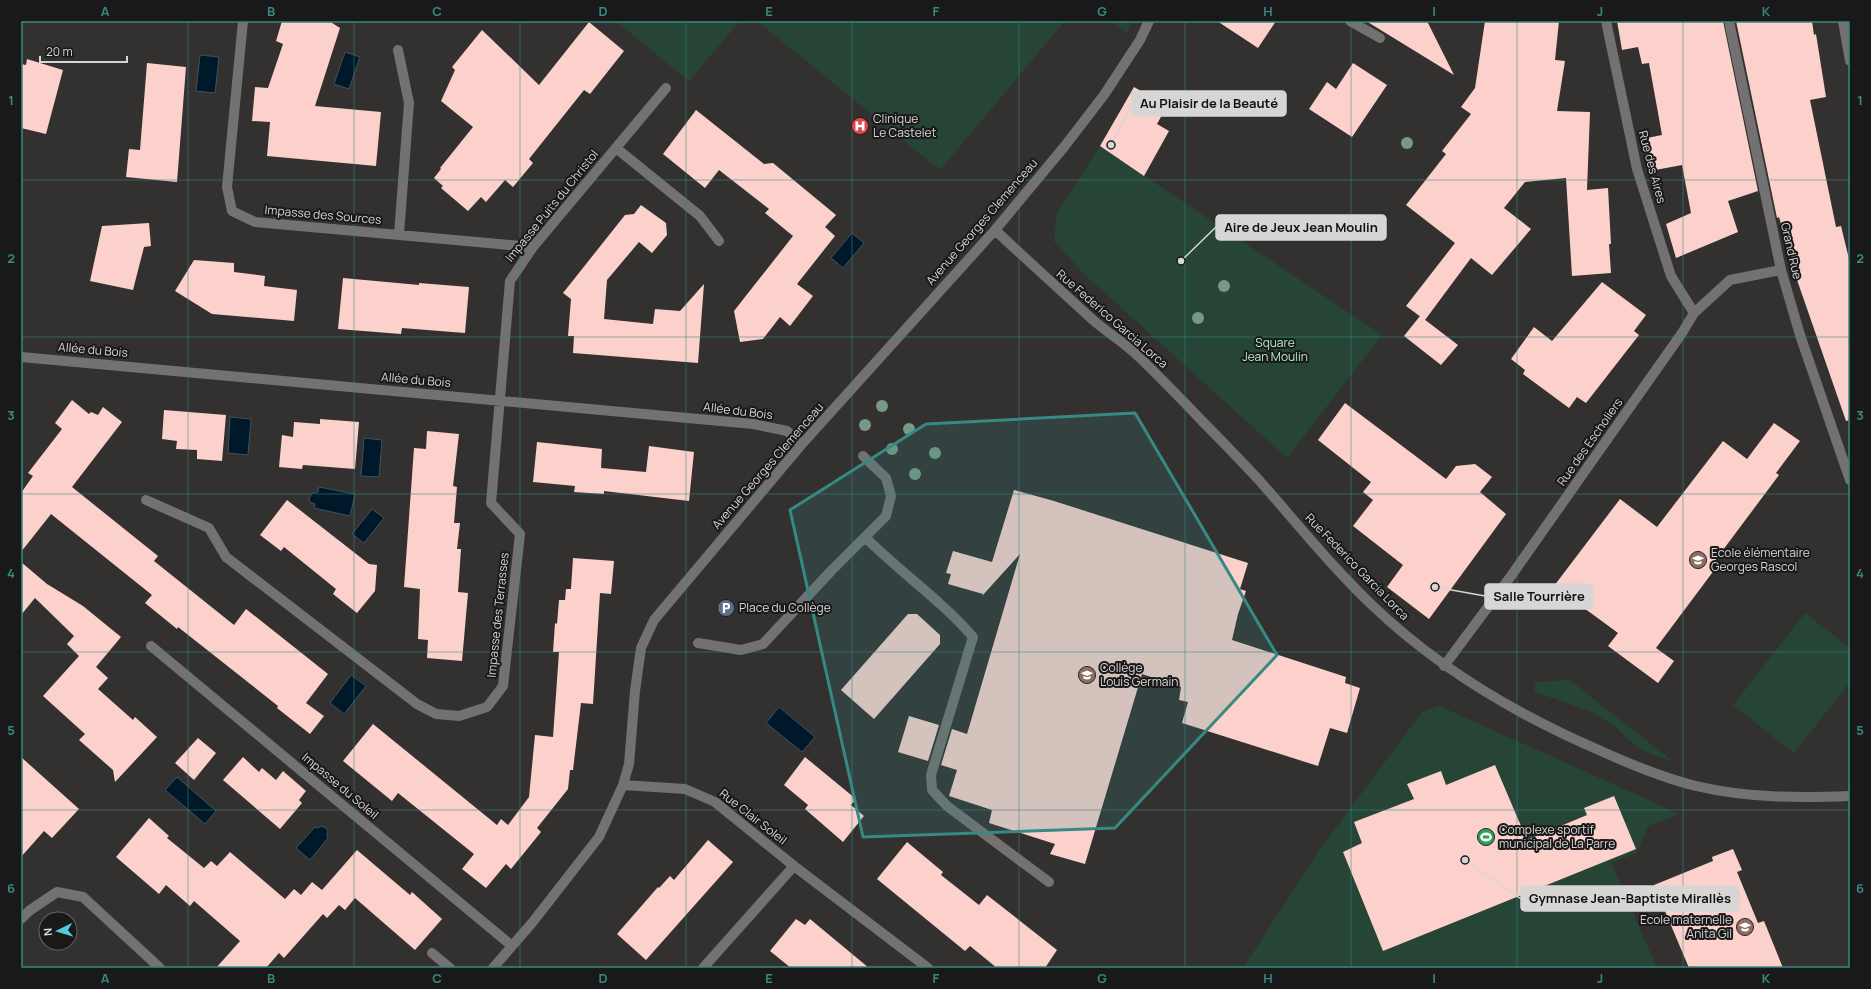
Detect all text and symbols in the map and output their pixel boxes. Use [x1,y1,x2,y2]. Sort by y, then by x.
text: A [101,2,110,20]
text: B [267,2,275,20]
text: C [432,2,442,20]
text: D [598,2,608,20]
text: E [765,2,773,20]
text: F [933,2,940,20]
text: G [1097,2,1107,20]
text: H [1263,2,1273,20]
text: I [1432,2,1436,20]
text: J [1597,2,1603,20]
text: K [1762,2,1771,20]
scale bar [40,38,127,64]
text: 20 m [46,43,73,60]
text: 1 [8,91,14,109]
callout: Au Plaisir de la Beauté [1132,91,1286,116]
text: 1 [1857,91,1863,109]
text: Au Plaisir de la Beauté [1140,94,1278,112]
place label: Clinique Le Castelet [873,110,936,141]
hospital icon: Clinique Le Castelet [850,116,870,136]
street label: Rue des Aires [1635,129,1670,205]
street label: Impasse Puits du Christol [501,146,602,265]
street label: Avenue Georges Clemenceau [922,155,1041,289]
street label: Impasse des Sources [264,201,382,228]
callout: Aire de Jeux Jean Moulin [1216,215,1386,240]
text: Aire de Jeux Jean Moulin [1224,218,1378,236]
street label: Grand Rue [1777,221,1806,281]
text: 2 [7,249,15,267]
text: 2 [1856,249,1864,267]
street label: Rue Federico Garcia Lorca [1053,265,1172,372]
park label: Square Jean Moulin [1242,334,1308,365]
street label: Allée du Bois [58,338,129,361]
street label: Allée du Bois [381,368,452,391]
street label: Rue des Escholiers [1553,394,1626,489]
street label: Allée du Bois [702,398,774,423]
street label: Avenue Georges Clemenceau [708,399,827,533]
text: 3 [7,406,15,424]
text: 3 [1856,406,1864,424]
street label: Rue Federico Garcia Lorca [1302,509,1413,624]
place label: Ecole élémentaire Georges Rascol [1711,544,1810,575]
school or university icon: Ecole élémentaire Georges Rascol [1688,550,1708,570]
street label: Impasse des Terrasses [482,552,513,678]
text: 4 [7,564,15,582]
text: 4 [1856,564,1864,582]
callout: Salle Tourrière [1485,584,1593,609]
text: Salle Tourrière [1493,587,1585,605]
parking icon: Place du Collège [716,598,736,618]
place label: Place du Collège [739,599,831,616]
place label: Collège Louis Germain [1100,659,1178,690]
school or university icon: Collège Louis Germain [1077,665,1097,685]
text: 5 [7,721,15,739]
text: 5 [1856,721,1864,739]
street label: Impasse du Soleil [298,748,382,823]
street label: Rue Clair Soleil [716,785,791,848]
place label: Complexe sportif municipal de La Parre [1499,821,1615,852]
sports icon: Complexe sportif municipal de La Parre [1476,827,1496,847]
text: 6 [7,879,15,897]
text: 6 [1856,879,1864,897]
callout: Gymnase Jean-Baptiste Mirallès [1521,886,1739,911]
text: Gymnase Jean-Baptiste Mirallès [1529,889,1731,907]
north arrow [38,911,78,951]
place label: Ecole maternelle Anita Gil [1640,911,1732,942]
school or university icon: Ecole maternelle Anita Gil [1735,917,1755,937]
text: N [40,927,55,937]
text: A [101,969,110,987]
text: B [267,969,275,987]
text: C [432,969,442,987]
text: D [598,969,608,987]
text: E [765,969,773,987]
text: F [933,969,940,987]
text: G [1097,969,1107,987]
text: H [1263,969,1273,987]
text: I [1432,969,1436,987]
text: J [1597,969,1603,987]
text: K [1762,969,1771,987]

